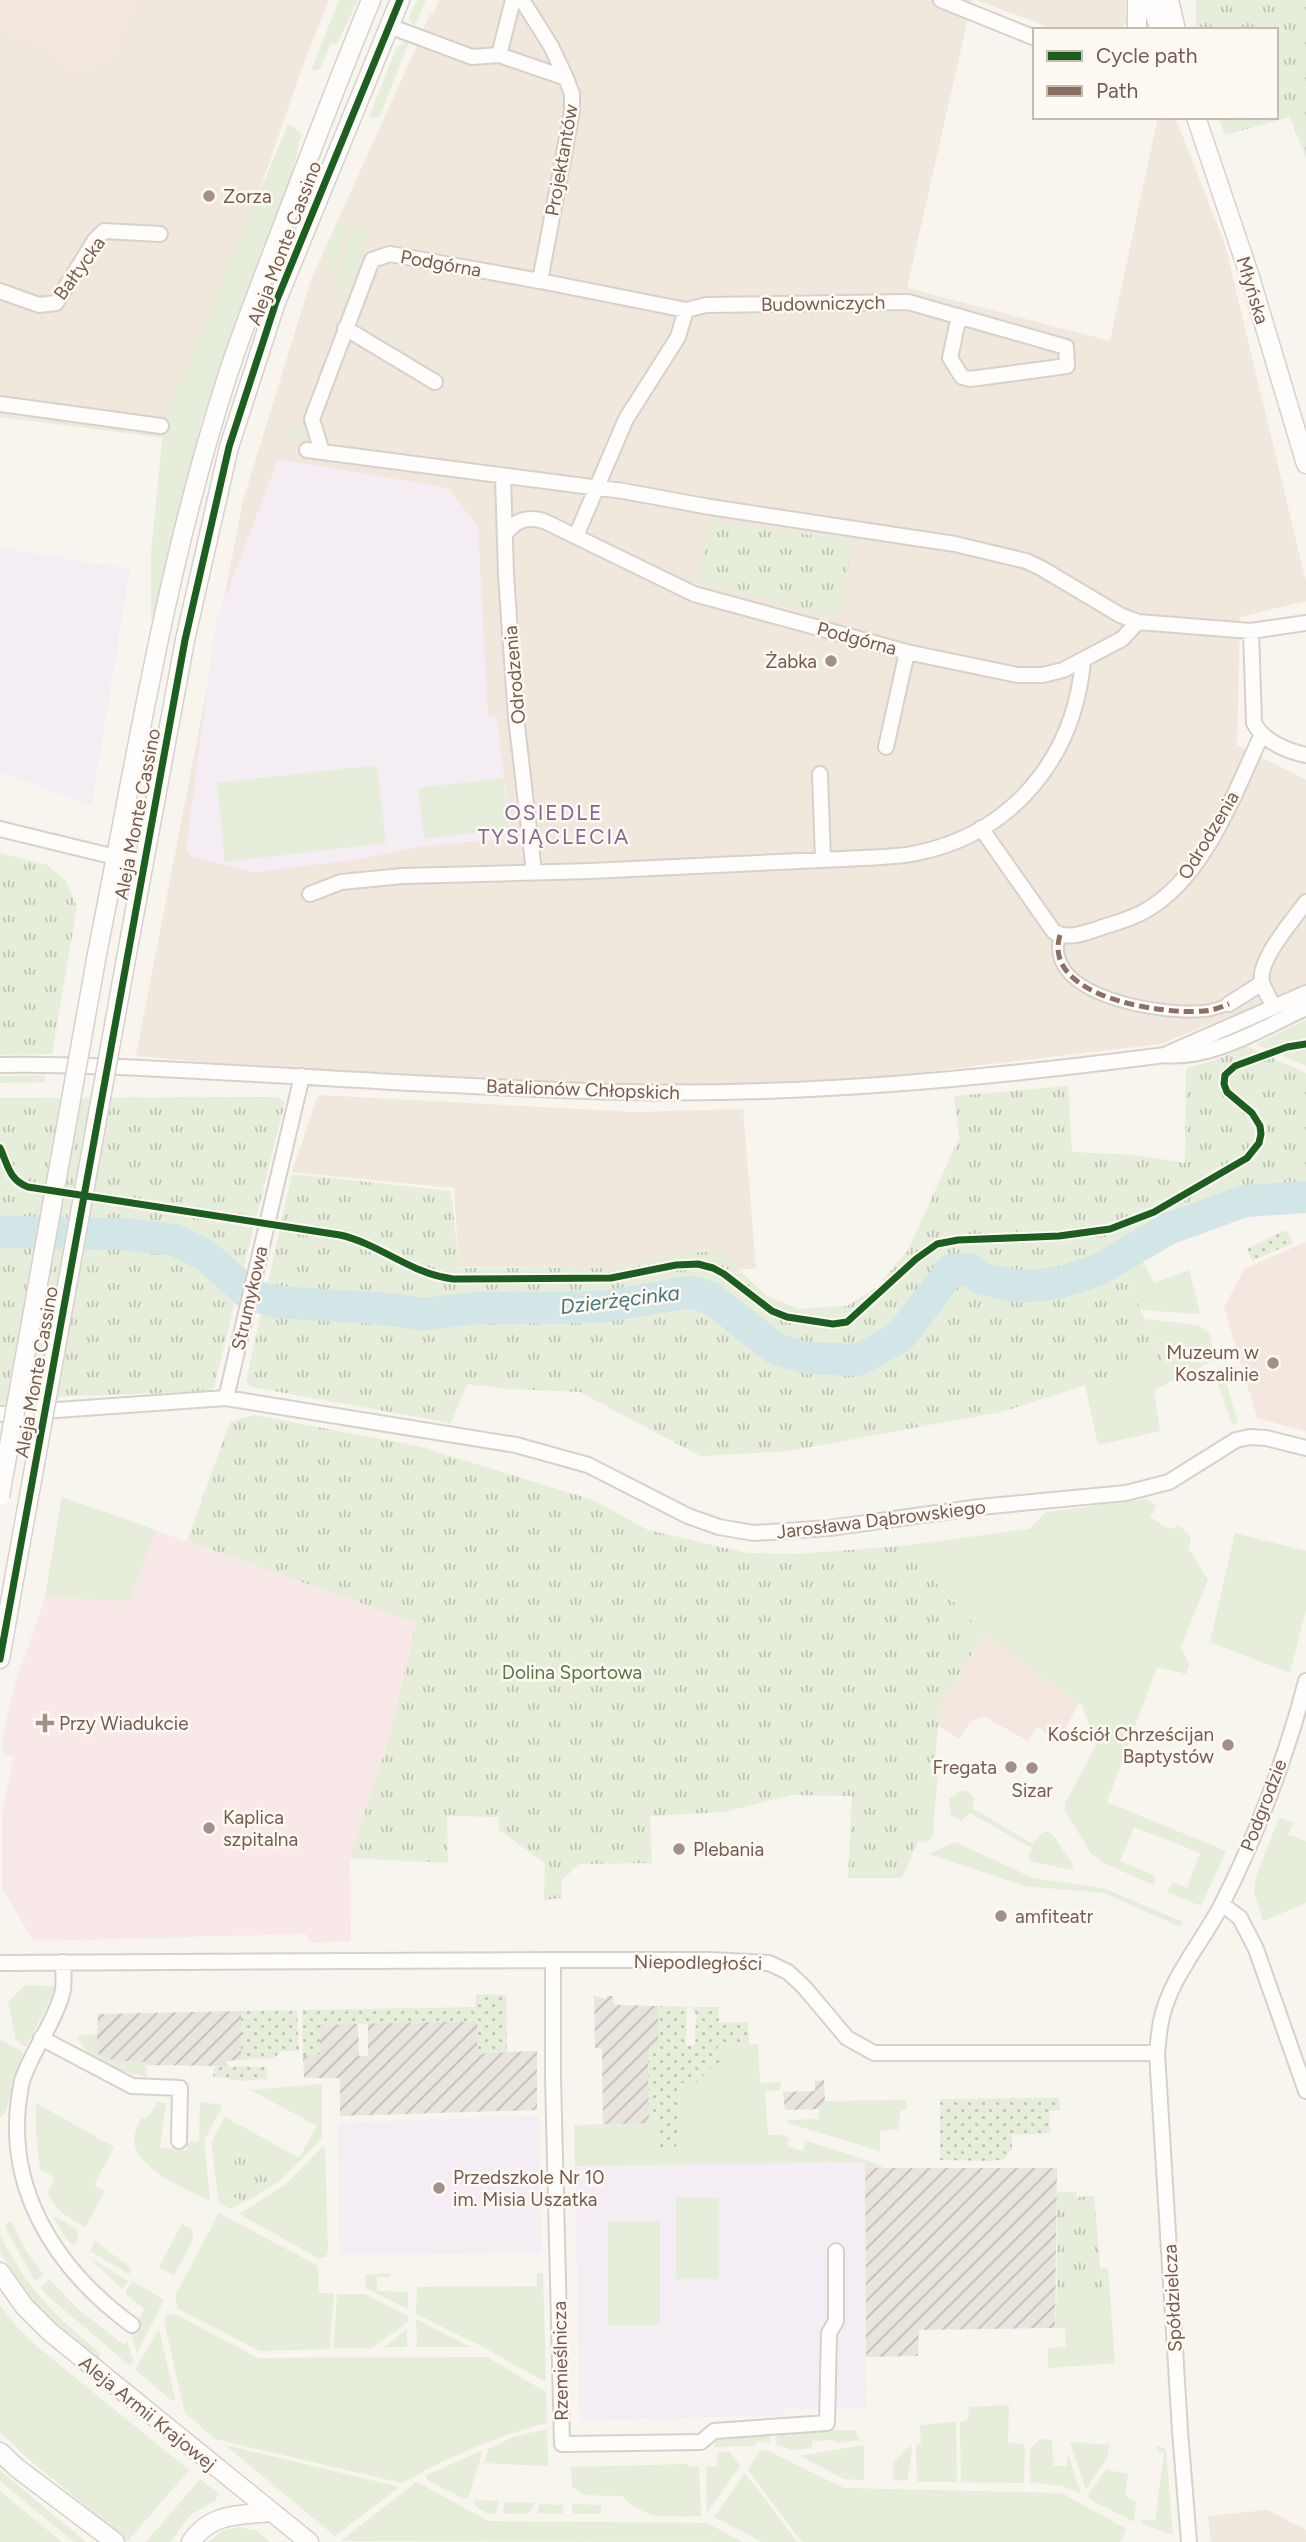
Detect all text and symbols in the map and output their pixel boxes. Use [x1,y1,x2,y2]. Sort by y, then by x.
legend [1033,28,1278,119]
text: Cycle path [1096,43,1197,68]
text: Path [1096,78,1138,103]
street label: Projektantów [540,102,583,218]
street label: Aleja Monte Cassino [243,158,326,328]
place label: Zorza [223,185,272,208]
marker: Zorza [201,188,217,204]
street label: Bałtycka [49,232,110,304]
street label: Podgórna [399,245,483,282]
street label: Młyńska [1231,254,1274,327]
street label: Budowniczych [761,291,885,316]
street label: Podgórna [814,617,899,660]
street label: Odrodzenia [499,625,530,725]
place label: Żabka [765,650,817,673]
marker: Żabka [823,653,839,669]
street label: Aleja Monte Cassino [110,727,165,902]
street label: Odrodzenia [1173,787,1244,884]
district label: OSIEDLE TYSIĄCLECIA [478,800,630,849]
street label: Batalionów Chłopskich [486,1075,680,1104]
street label: Strumykowa [226,1244,273,1352]
water label: Dzierżęcinka [559,1280,681,1319]
street label: Aleja Monte Cassino [10,1284,63,1460]
place label: Muzeum w Koszalinie [1166,1341,1259,1386]
marker: Muzeum w Koszalinie [1265,1355,1281,1371]
street label: Jarosława Dąbrowskiego [775,1495,987,1544]
park label: Dolina Sportowa [502,1661,642,1684]
place label: Przy Wiadukcie [59,1712,189,1735]
marker: Przy Wiadukcie [37,1715,53,1731]
place label: Kościół Chrześcijan Baptystów [1047,1723,1214,1768]
marker: Kościół Chrześcijan Baptystów [1220,1737,1236,1753]
place label: Fregata [932,1756,997,1779]
street label: Podgrodzie [1235,1756,1292,1854]
marker: Fregata [1003,1759,1019,1775]
marker: Sizar [1024,1760,1040,1776]
place label: Sizar [1011,1779,1053,1802]
place label: Kaplica szpitalna [223,1806,298,1851]
marker: Kaplica szpitalna [201,1820,217,1836]
place label: Plebania [693,1838,764,1861]
marker: Plebania [671,1841,687,1857]
place label: amfiteatr [1015,1905,1094,1928]
marker: amfiteatr [993,1908,1009,1924]
street label: Niepodległości [634,1950,762,1975]
place label: Przedszkole Nr 10 im. Misia Uszatka [453,2166,605,2211]
marker: Przedszkole Nr 10 im. Misia Uszatka [431,2180,447,2196]
street label: Spółdzielcza [1158,2243,1187,2353]
street label: Rzemieślnicza [548,2301,573,2421]
street label: Aleja Armii Krajowej [75,2351,221,2476]

